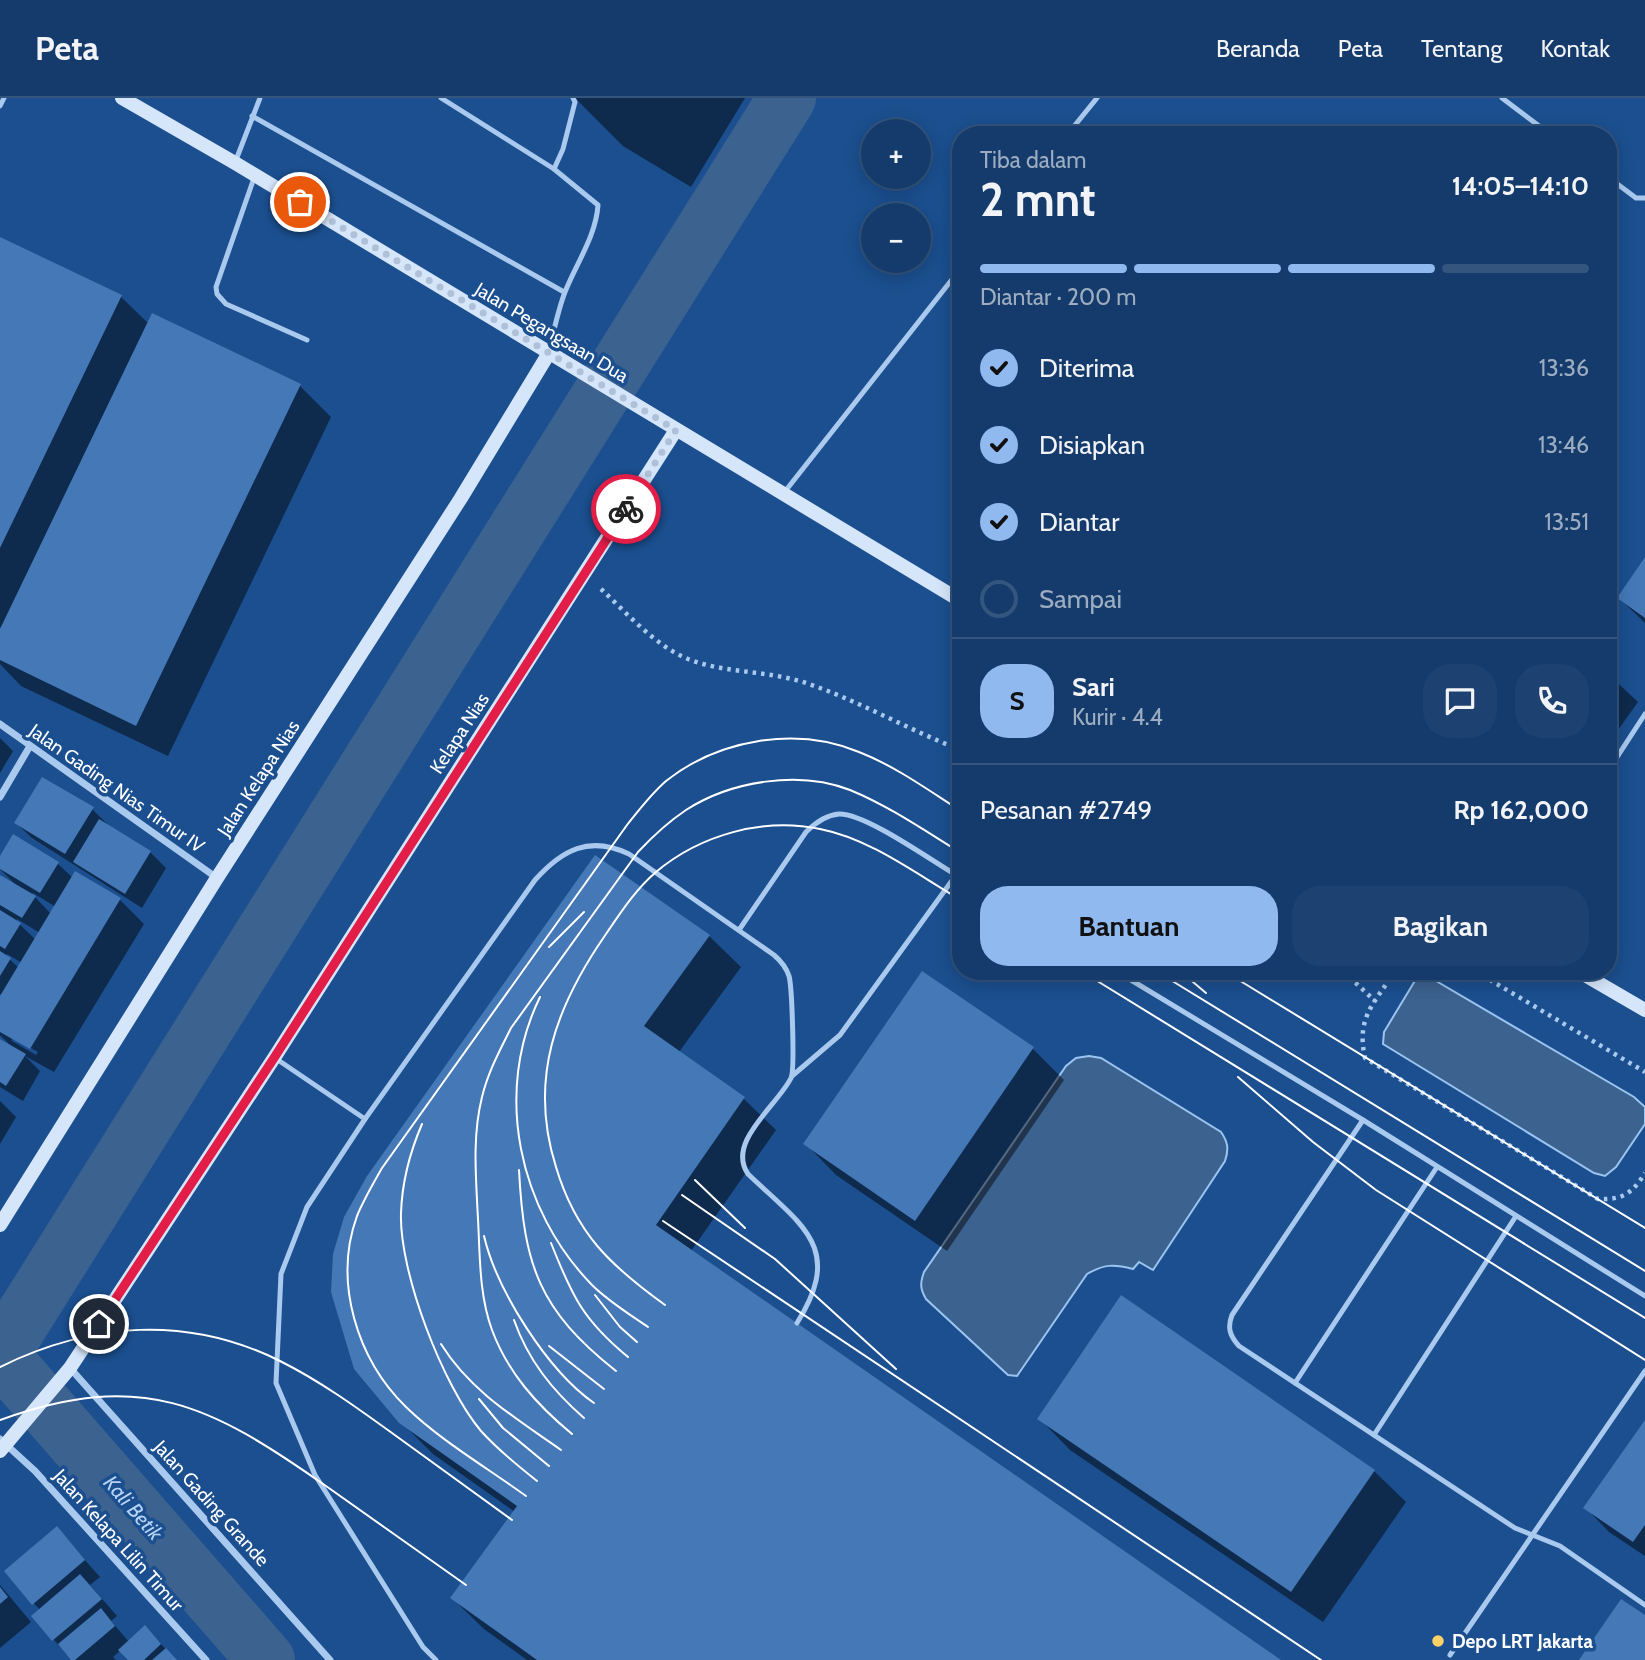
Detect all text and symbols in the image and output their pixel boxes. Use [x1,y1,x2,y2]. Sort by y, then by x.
text: Peta [35,28,99,68]
text: Beranda [1216,34,1300,63]
text: Peta [1338,34,1383,63]
text: Tentang [1421,34,1502,63]
text: Kontak [1540,34,1610,63]
map controls [861,119,931,273]
button: + [861,119,931,189]
text: Tiba dalam [980,146,1086,174]
text: 14:05–14:10 [1452,170,1589,202]
pin [270,172,330,232]
text: 2 mnt [980,172,1096,228]
icon: bag [281,183,319,221]
button: − [861,203,931,273]
street label: Jalan Pegangsaan Dua [470,277,633,387]
text: Diantar · 200 m [980,283,1137,311]
icon: check [980,349,1018,387]
text: Diterima [1039,352,1134,384]
text: 13:36 [1539,354,1589,382]
icon: check [980,426,1018,464]
text: Disiapkan [1039,429,1145,461]
text: 13:46 [1538,431,1589,459]
courier [591,474,661,544]
icon: bike [607,490,645,528]
icon: check [980,503,1018,541]
text: Diantar [1039,506,1120,538]
text: 13:51 [1544,508,1589,536]
text: Sampai [1039,583,1122,615]
button: chat [1423,664,1497,738]
button: phone [1515,664,1589,738]
text: Sari [1072,671,1115,703]
text: S [1009,685,1025,717]
street label: Kelapa Nias [425,688,494,778]
text: Kurir · 4.4 [1072,703,1163,731]
street label: Jalan Kelapa Nias [212,716,305,842]
street label: Jalan Gading Nias Timur IV [24,719,209,858]
text: Pesanan #2749 [980,794,1152,826]
text: Rp 162,000 [1453,794,1589,826]
button: Bantuan [980,886,1278,966]
button: Bagikan [1292,886,1589,966]
pin [69,1294,129,1354]
icon: home [80,1305,118,1343]
street label: Jalan Gading Grande [148,1435,274,1571]
street label: Jalan Kelapa Lilin Timur [48,1464,188,1616]
water label: Kali Betik [98,1470,169,1546]
place label: Depo LRT Jakarta [1452,1630,1593,1653]
marker: Depo LRT Jakarta [1430,1633,1446,1649]

